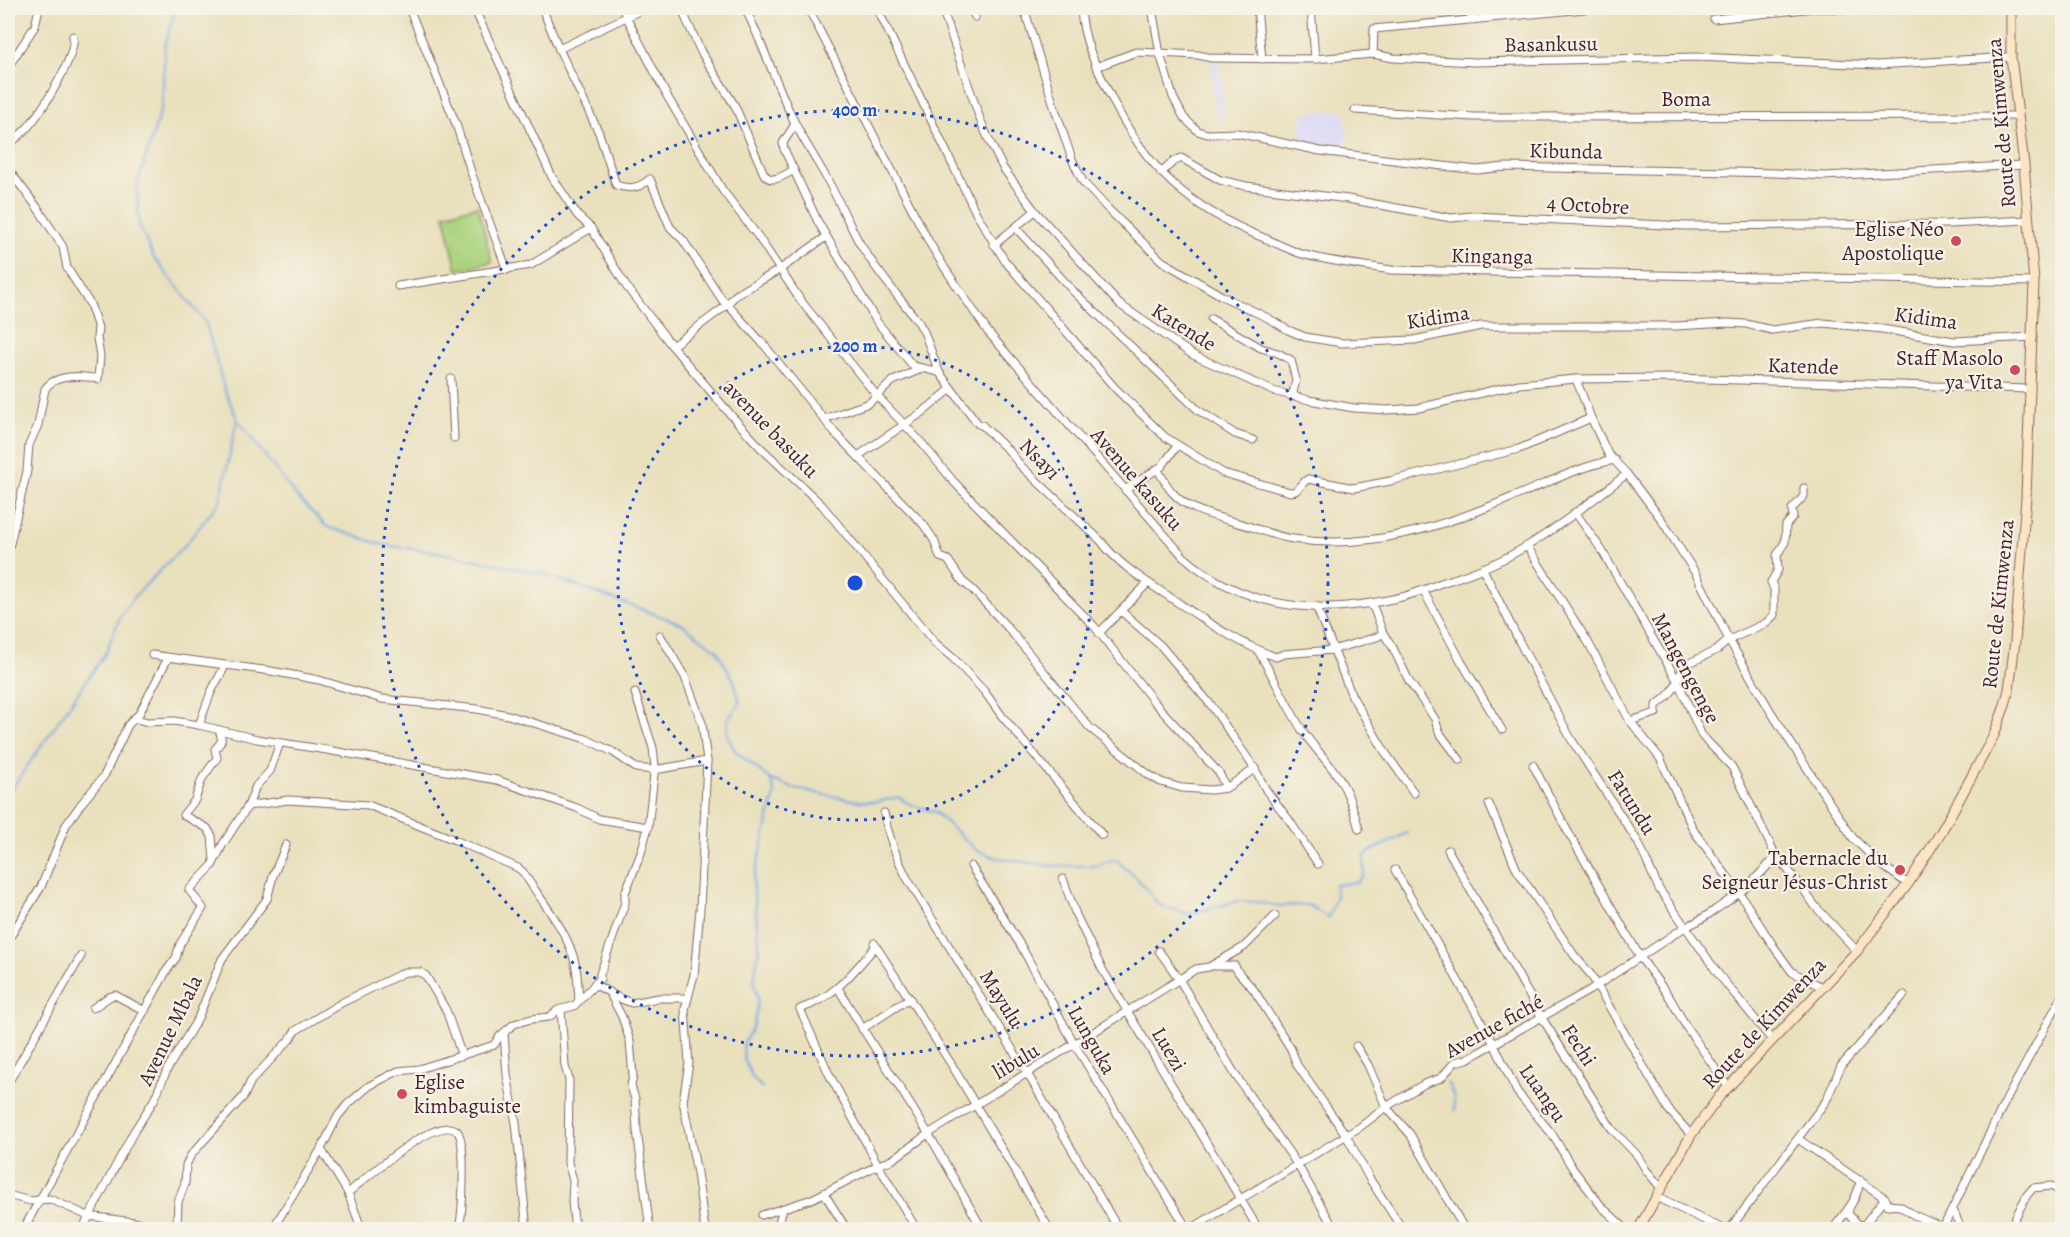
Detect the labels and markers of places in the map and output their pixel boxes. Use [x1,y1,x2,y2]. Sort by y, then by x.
place label: Eglise Néo Apostolique [1841,215,1944,267]
marker: Eglise Néo Apostolique [1949,234,1963,248]
place label: Staff Masolo ya Vita [1896,344,2003,396]
marker: Staff Masolo ya Vita [2008,363,2022,377]
centre of rings [845,573,865,593]
place label: Tabernacle du Seigneur Jésus-Christ [1702,844,1889,896]
marker: Tabernacle du Seigneur Jésus-Christ [1893,863,1907,877]
place label: Eglise kimbaguiste [414,1068,521,1120]
marker: Eglise kimbaguiste [395,1087,409,1101]

